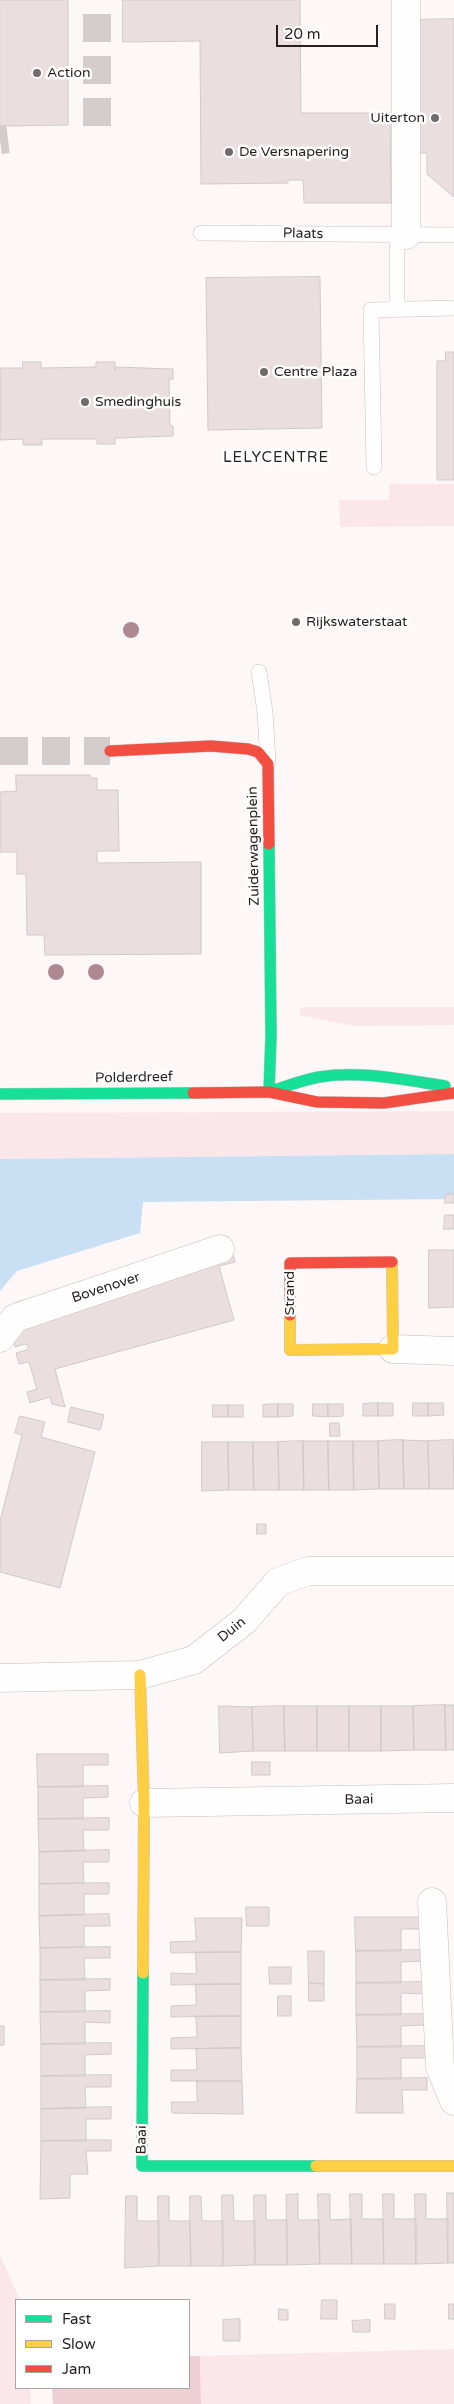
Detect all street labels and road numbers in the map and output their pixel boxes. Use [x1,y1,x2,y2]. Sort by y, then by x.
street label: Plaats [283,225,323,243]
street label: Zuiderwagenplein [245,786,263,906]
street label: Polderdreef [95,1069,173,1087]
street label: Bovenover [70,1269,142,1307]
street label: Strand [282,1271,298,1315]
street label: Duin [215,1614,249,1646]
street label: Baai [344,1791,374,1809]
street label: Baai [133,2125,151,2155]

